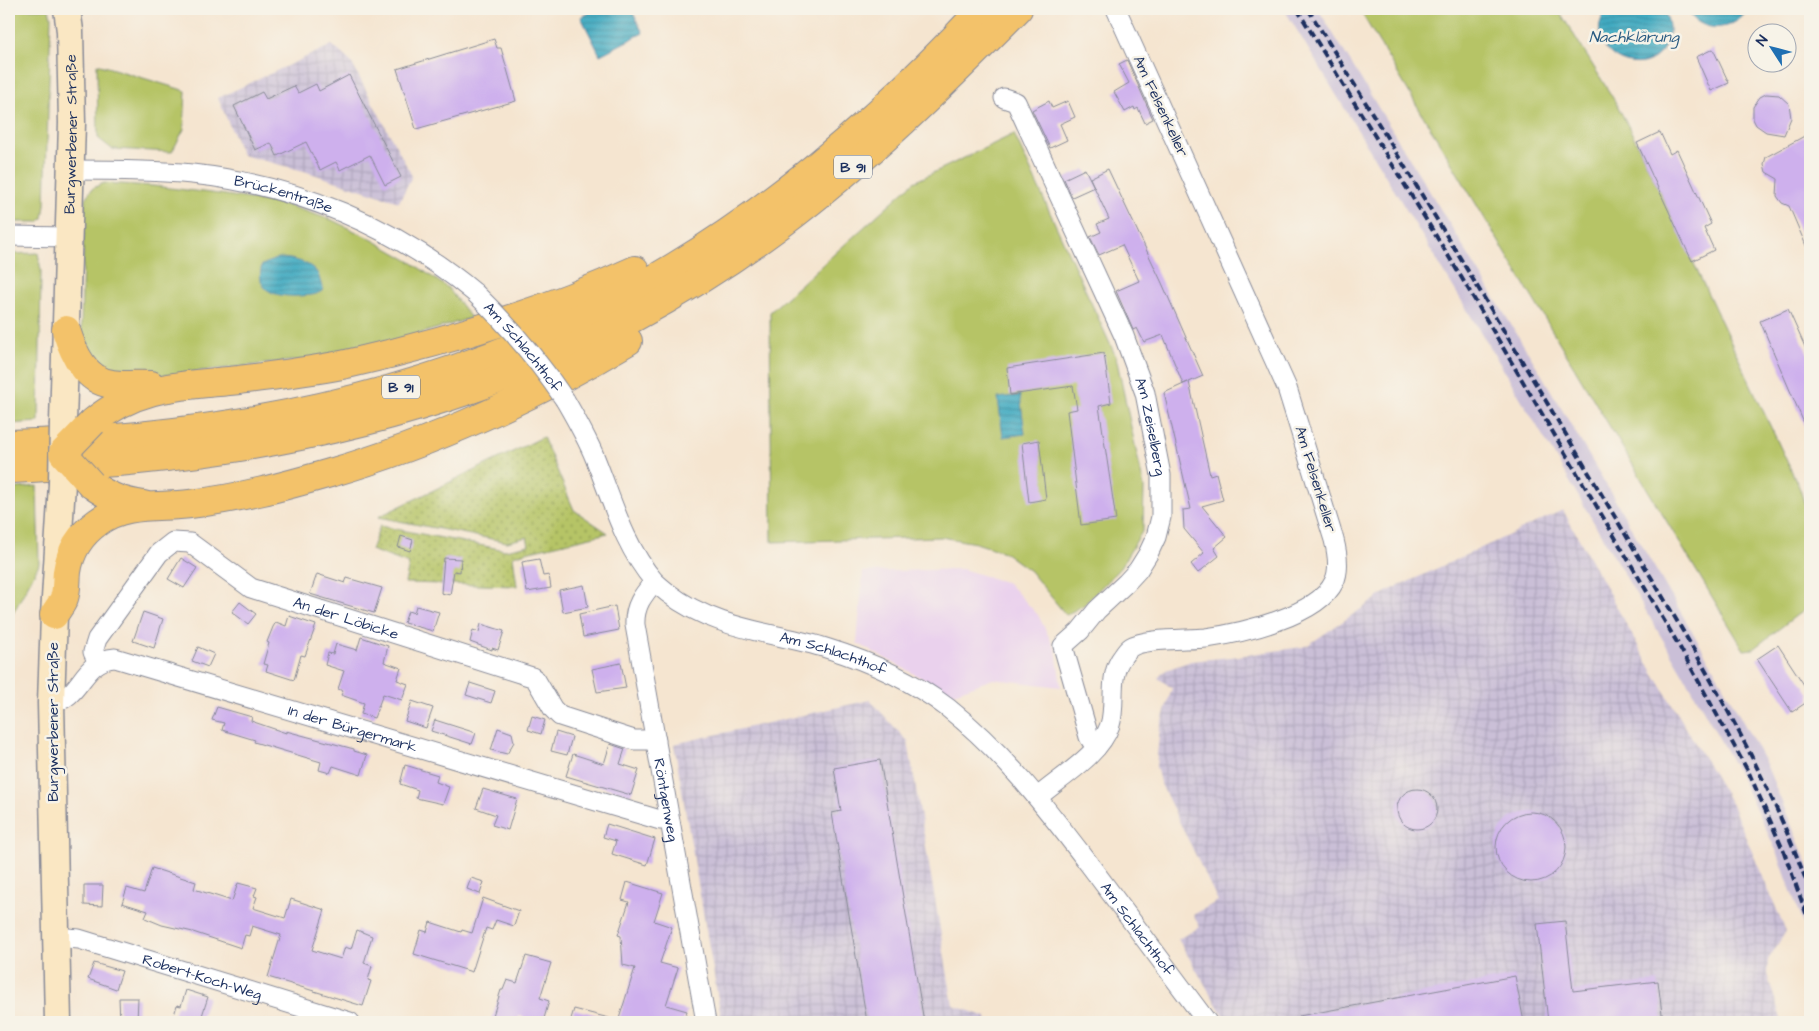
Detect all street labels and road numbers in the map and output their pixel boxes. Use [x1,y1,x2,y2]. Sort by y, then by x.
street label: Am Felsenkeller [1128,52,1193,160]
street label: Burgwerbener Straße [59,54,83,214]
road number: B 91 [834,156,872,178]
street label: Brückentraße [232,170,336,219]
street label: Am Schlachthof [479,297,566,396]
street label: Am Zeiselberg [1129,374,1171,478]
road number: B 91 [382,376,420,398]
street label: Am Felsenkeller [1289,424,1342,535]
street label: An der Löbicke [290,592,401,645]
street label: Am Schlachthof [778,627,890,681]
street label: Burgwerbener Straße [43,642,65,802]
street label: In der Bürgermark [286,700,420,758]
street label: Röntgenweg [648,757,684,844]
street label: Am Schlachthof [1095,878,1179,980]
street label: Robert-Koch-Weg [140,949,265,1006]

